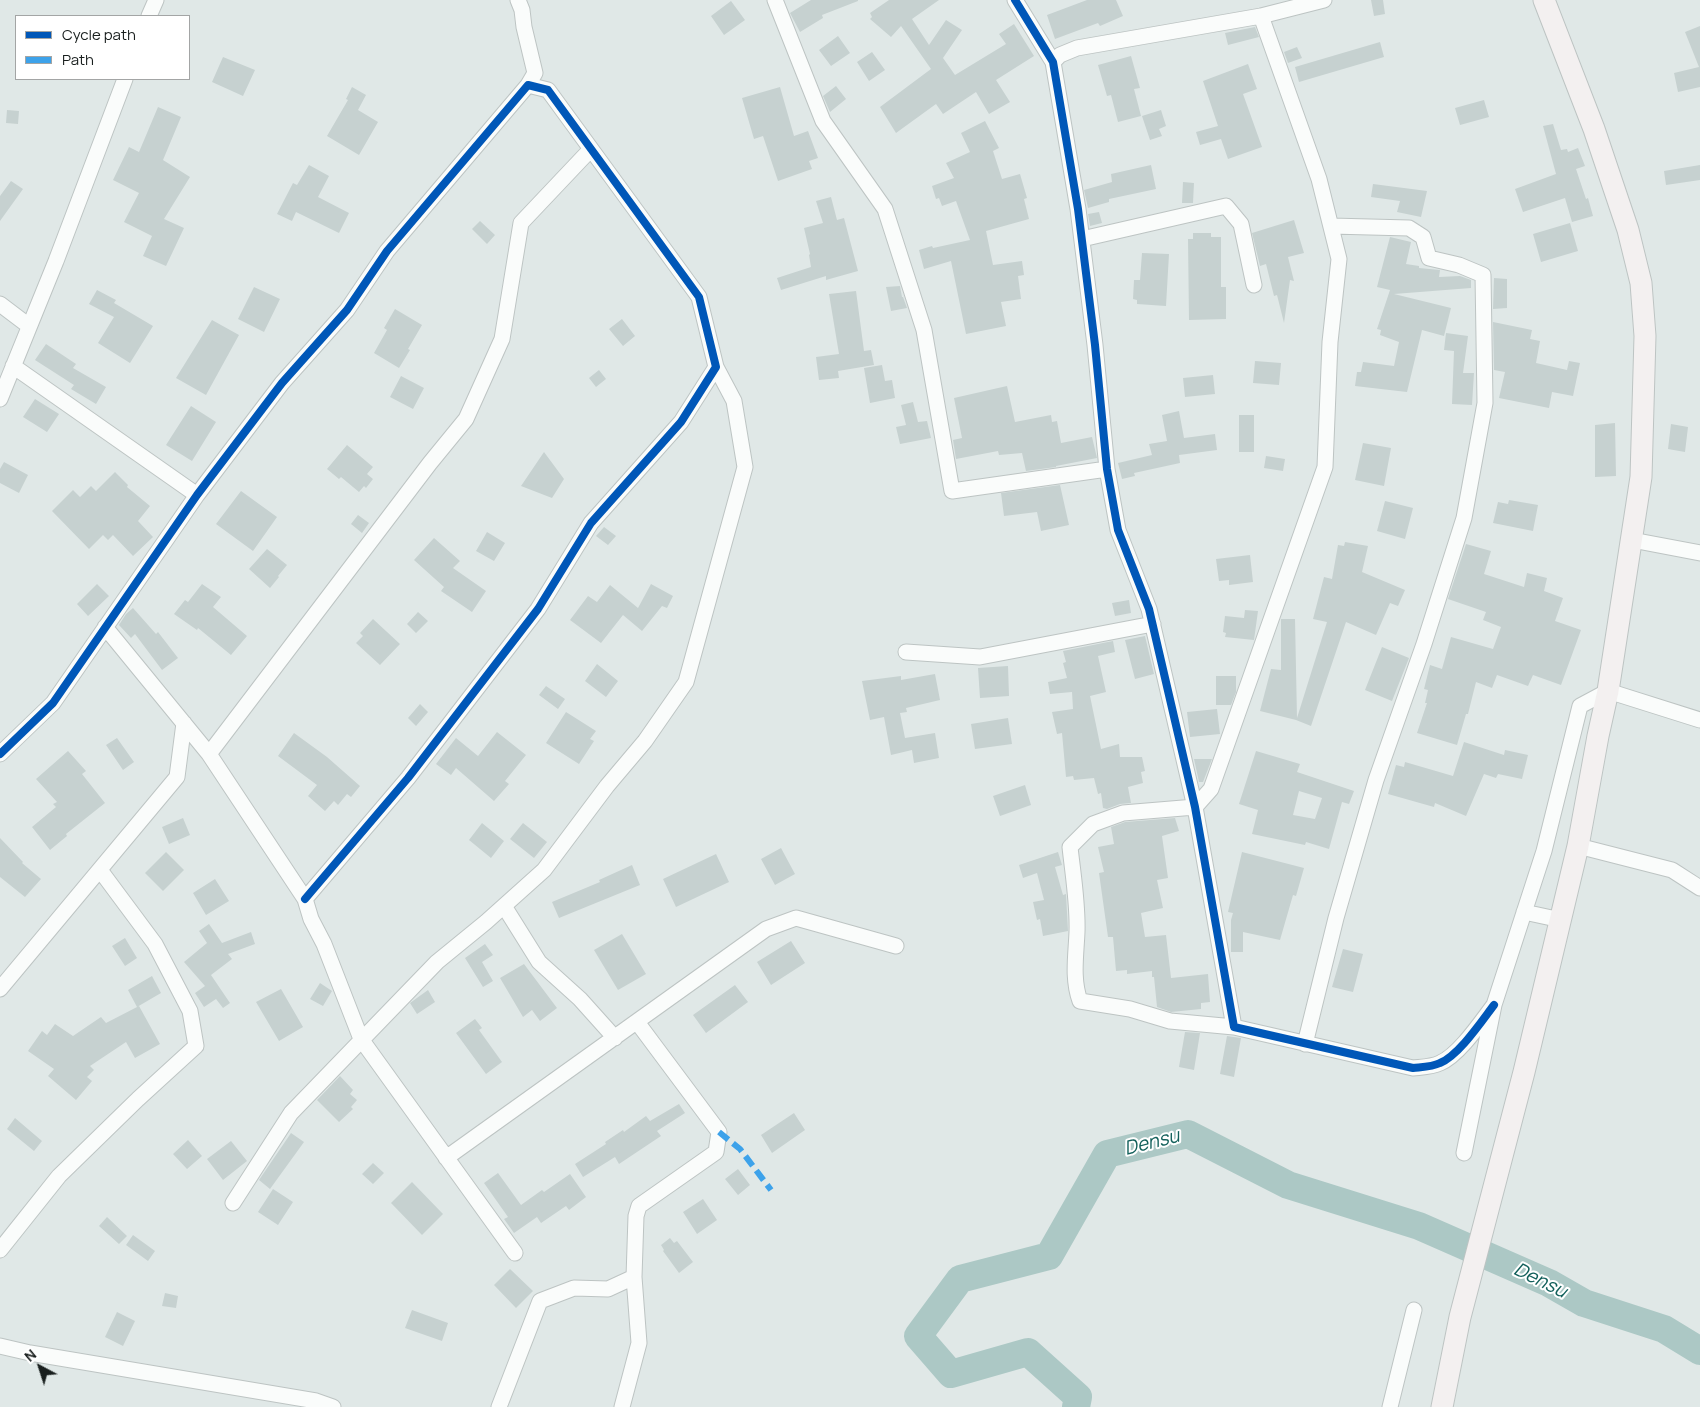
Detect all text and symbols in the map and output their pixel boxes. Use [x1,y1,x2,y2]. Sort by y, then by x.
legend [15,15,190,80]
text: Cycle path [62,24,136,45]
text: Path [62,49,94,70]
water label: Densu [1122,1125,1182,1161]
water label: Densu [1510,1258,1570,1304]
north arrow [15,1342,65,1392]
text: N [20,1345,40,1366]

